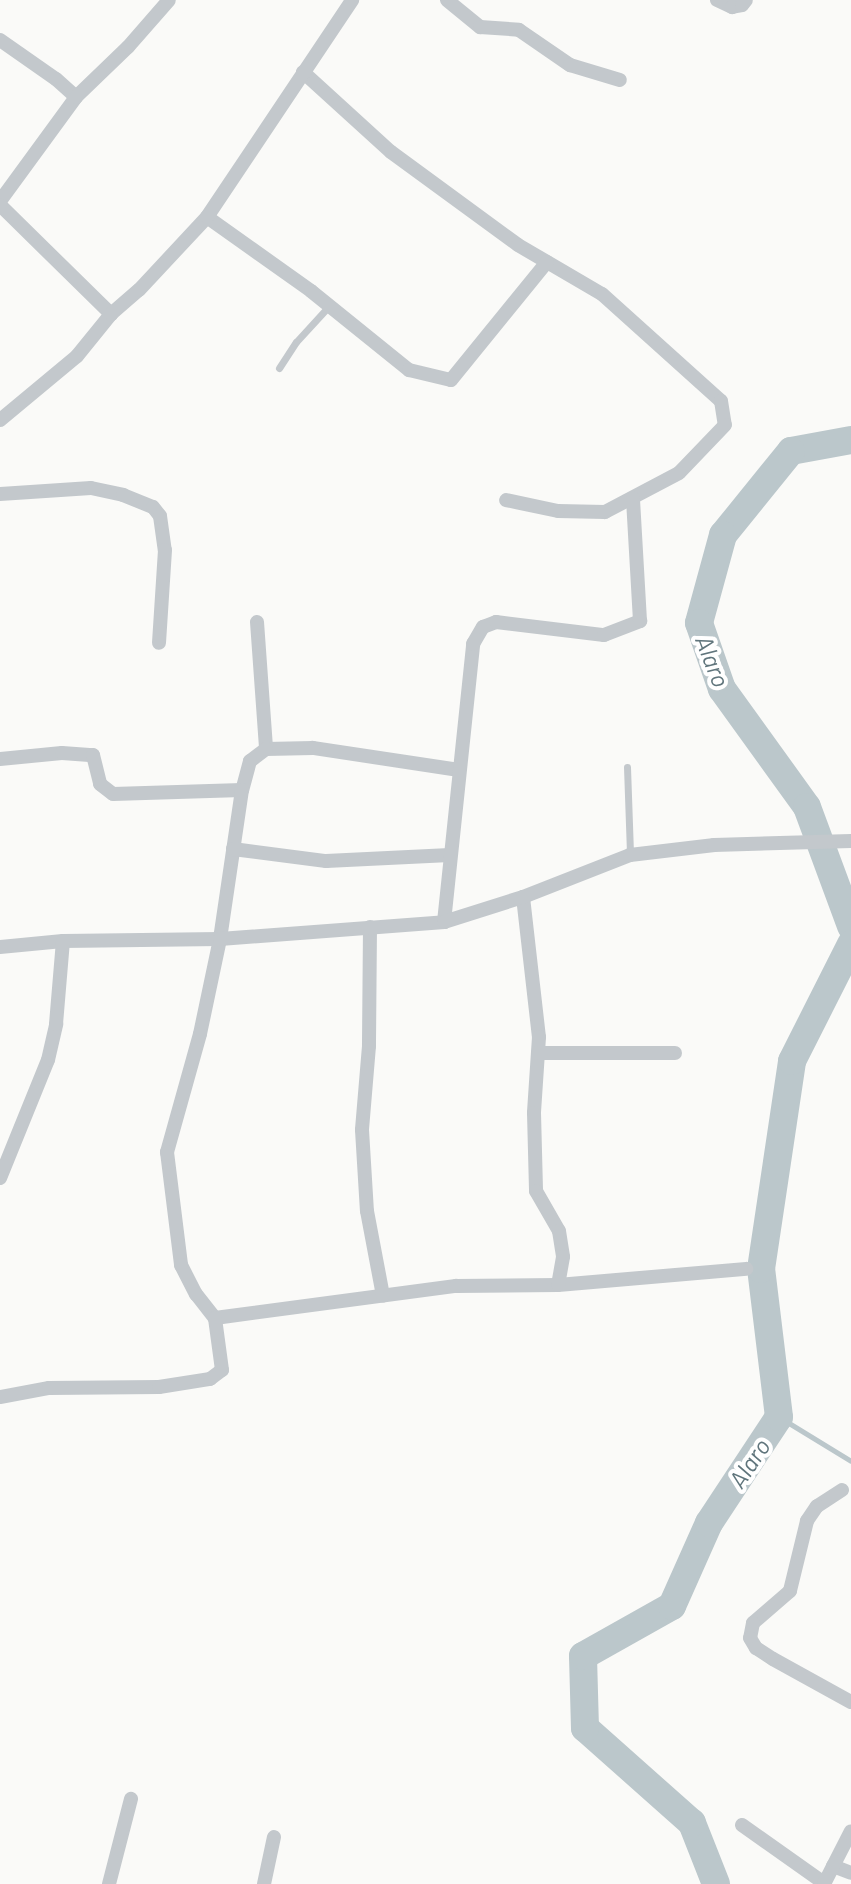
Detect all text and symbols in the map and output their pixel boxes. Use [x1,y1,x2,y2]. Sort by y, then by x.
water label: Alaro [690,631,736,691]
water label: Alaro [722,1433,776,1493]

